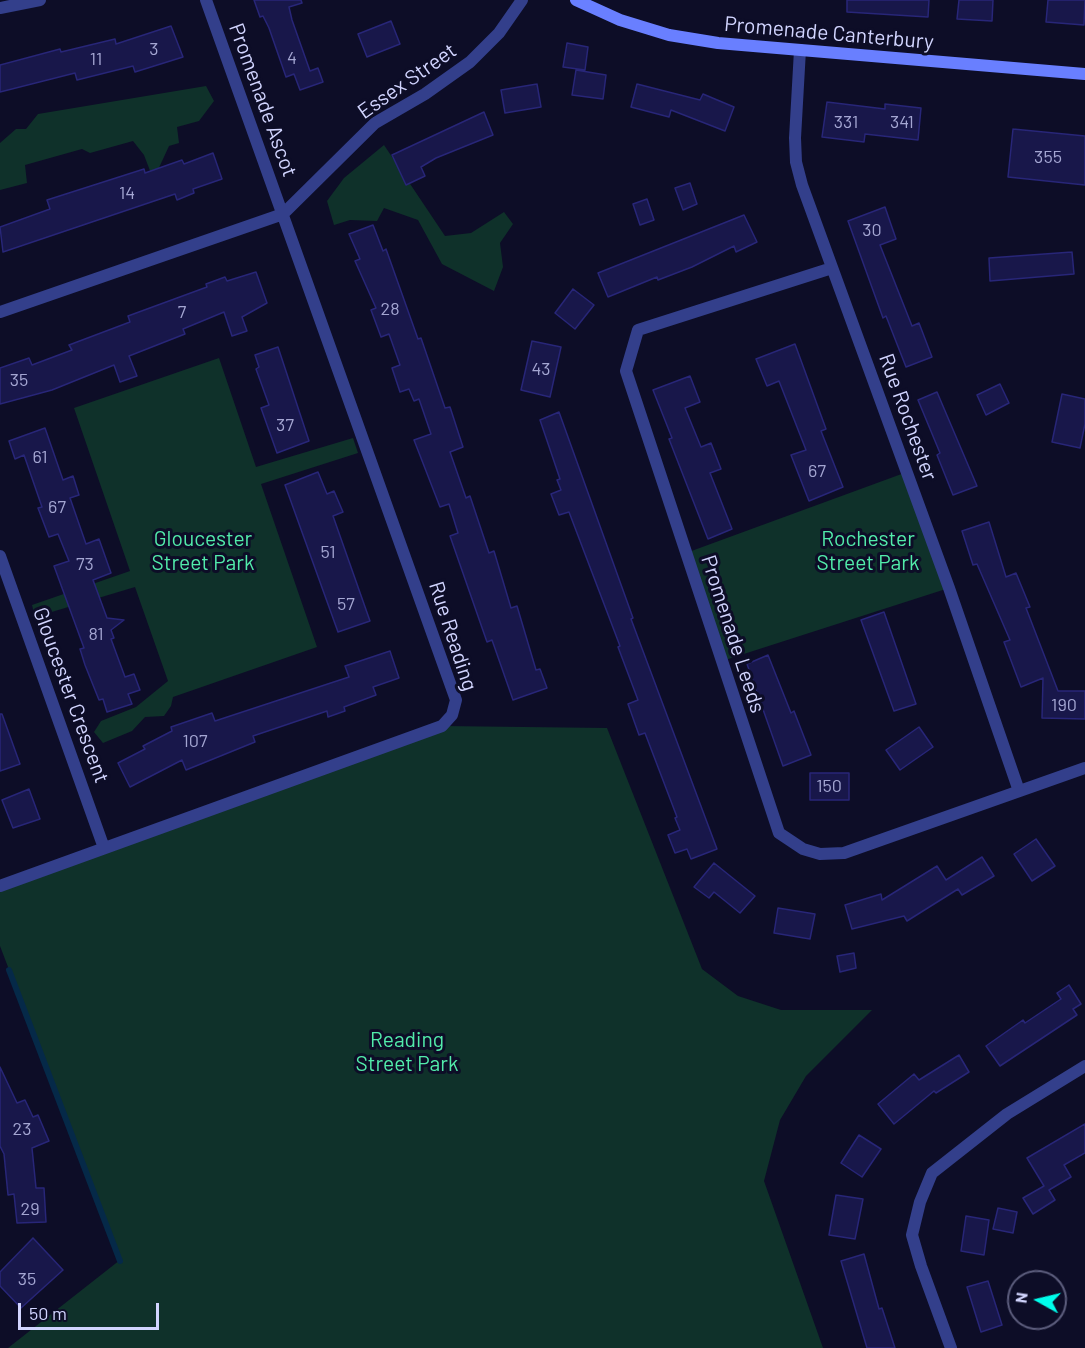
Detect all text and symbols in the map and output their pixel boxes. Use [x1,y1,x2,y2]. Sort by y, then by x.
street label: Promenade Canterbury [723,11,935,55]
street label: Promenade Ascot [224,20,302,180]
house number: 3 [149,38,159,60]
street label: Essex Street [353,38,461,124]
house number: 4 [287,47,297,69]
house number: 11 [90,48,102,70]
house number: 331 [834,111,858,133]
house number: 341 [890,111,914,133]
house number: 355 [1034,146,1062,168]
house number: 14 [119,182,135,204]
house number: 30 [862,219,882,241]
house number: 28 [380,298,400,320]
house number: 7 [178,301,186,323]
street label: Rue Rochester [873,350,943,484]
house number: 43 [531,358,551,380]
house number: 35 [10,369,28,391]
house number: 37 [276,414,294,436]
house number: 61 [32,446,48,468]
house number: 67 [808,460,826,482]
house number: 67 [48,496,66,518]
park label: Gloucester Street Park [152,526,254,576]
park label: Rochester Street Park [817,526,919,576]
house number: 51 [320,541,336,563]
street label: Promenade Leeds [696,552,770,716]
house number: 73 [76,553,94,575]
street label: Rue Reading [423,578,483,694]
house number: 57 [337,593,355,615]
street label: Gloucester Crescent [28,604,114,786]
house number: 81 [88,623,104,645]
house number: 190 [1051,694,1077,716]
house number: 107 [183,730,207,752]
house number: 150 [816,775,842,797]
park label: Reading Street Park [356,1027,458,1077]
house number: 23 [13,1118,31,1140]
house number: 29 [20,1198,40,1220]
house number: 35 [18,1268,36,1290]
north arrow [1007,1270,1067,1330]
scale bar [21,1291,162,1329]
text: N [1011,1291,1031,1304]
text: 50 m [29,1302,67,1324]

